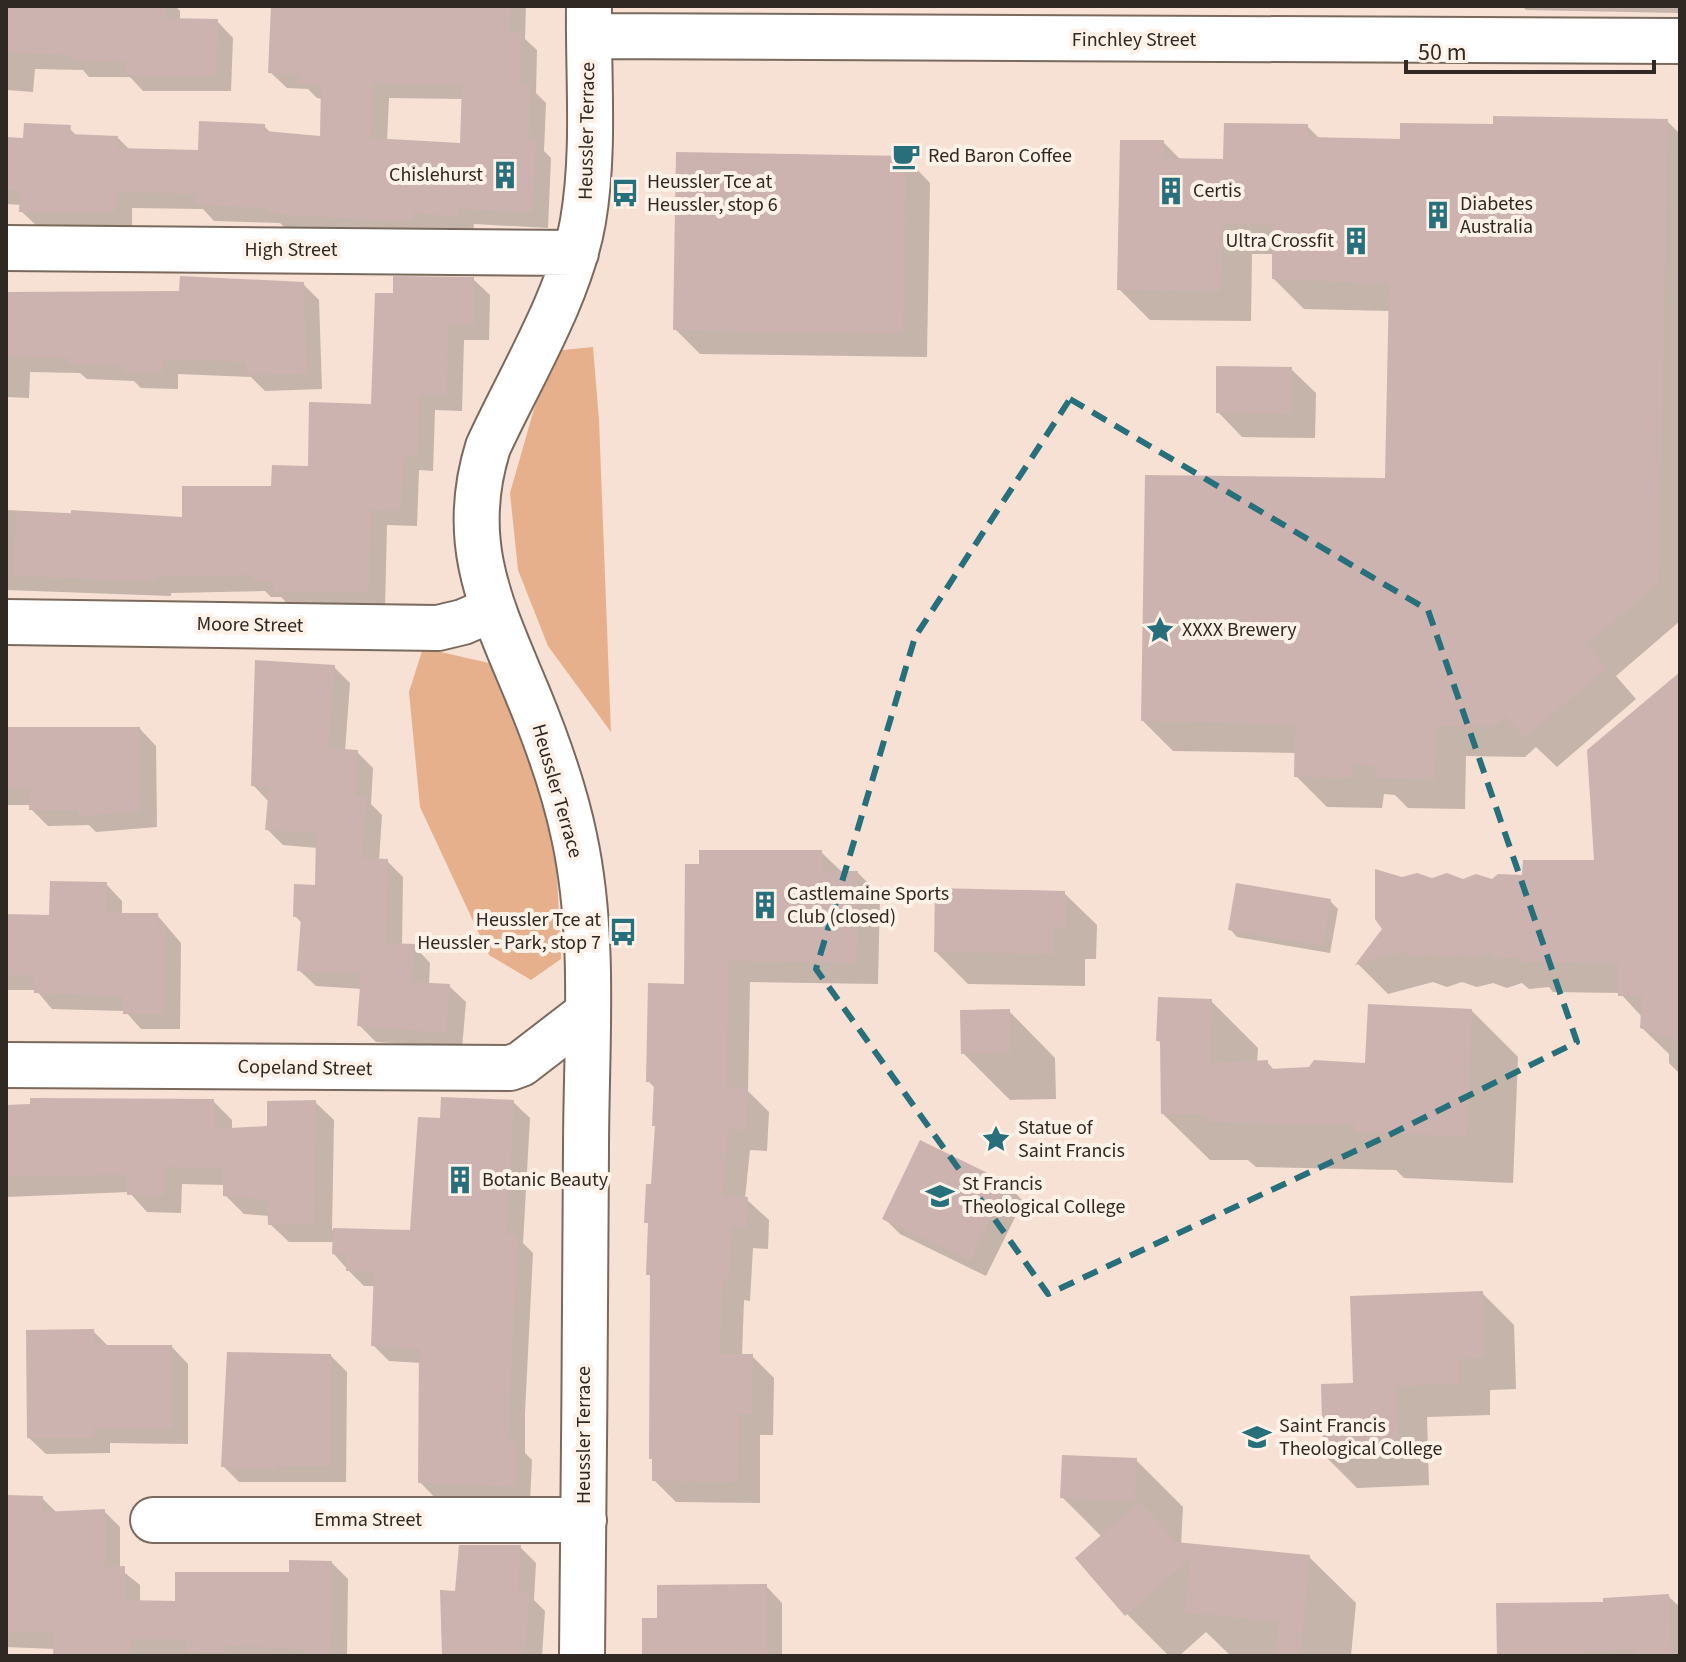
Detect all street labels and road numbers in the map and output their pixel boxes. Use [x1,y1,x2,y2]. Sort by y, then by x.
street label: Finchley Street [1072,26,1196,54]
street label: Heussler Terrace [572,62,602,200]
street label: High Street [244,236,338,264]
street label: Moore Street [196,610,304,640]
street label: Heussler Terrace [525,721,589,861]
street label: Copeland Street [237,1053,373,1083]
street label: Heussler Terrace [570,1366,598,1504]
street label: Emma Street [314,1506,422,1534]

